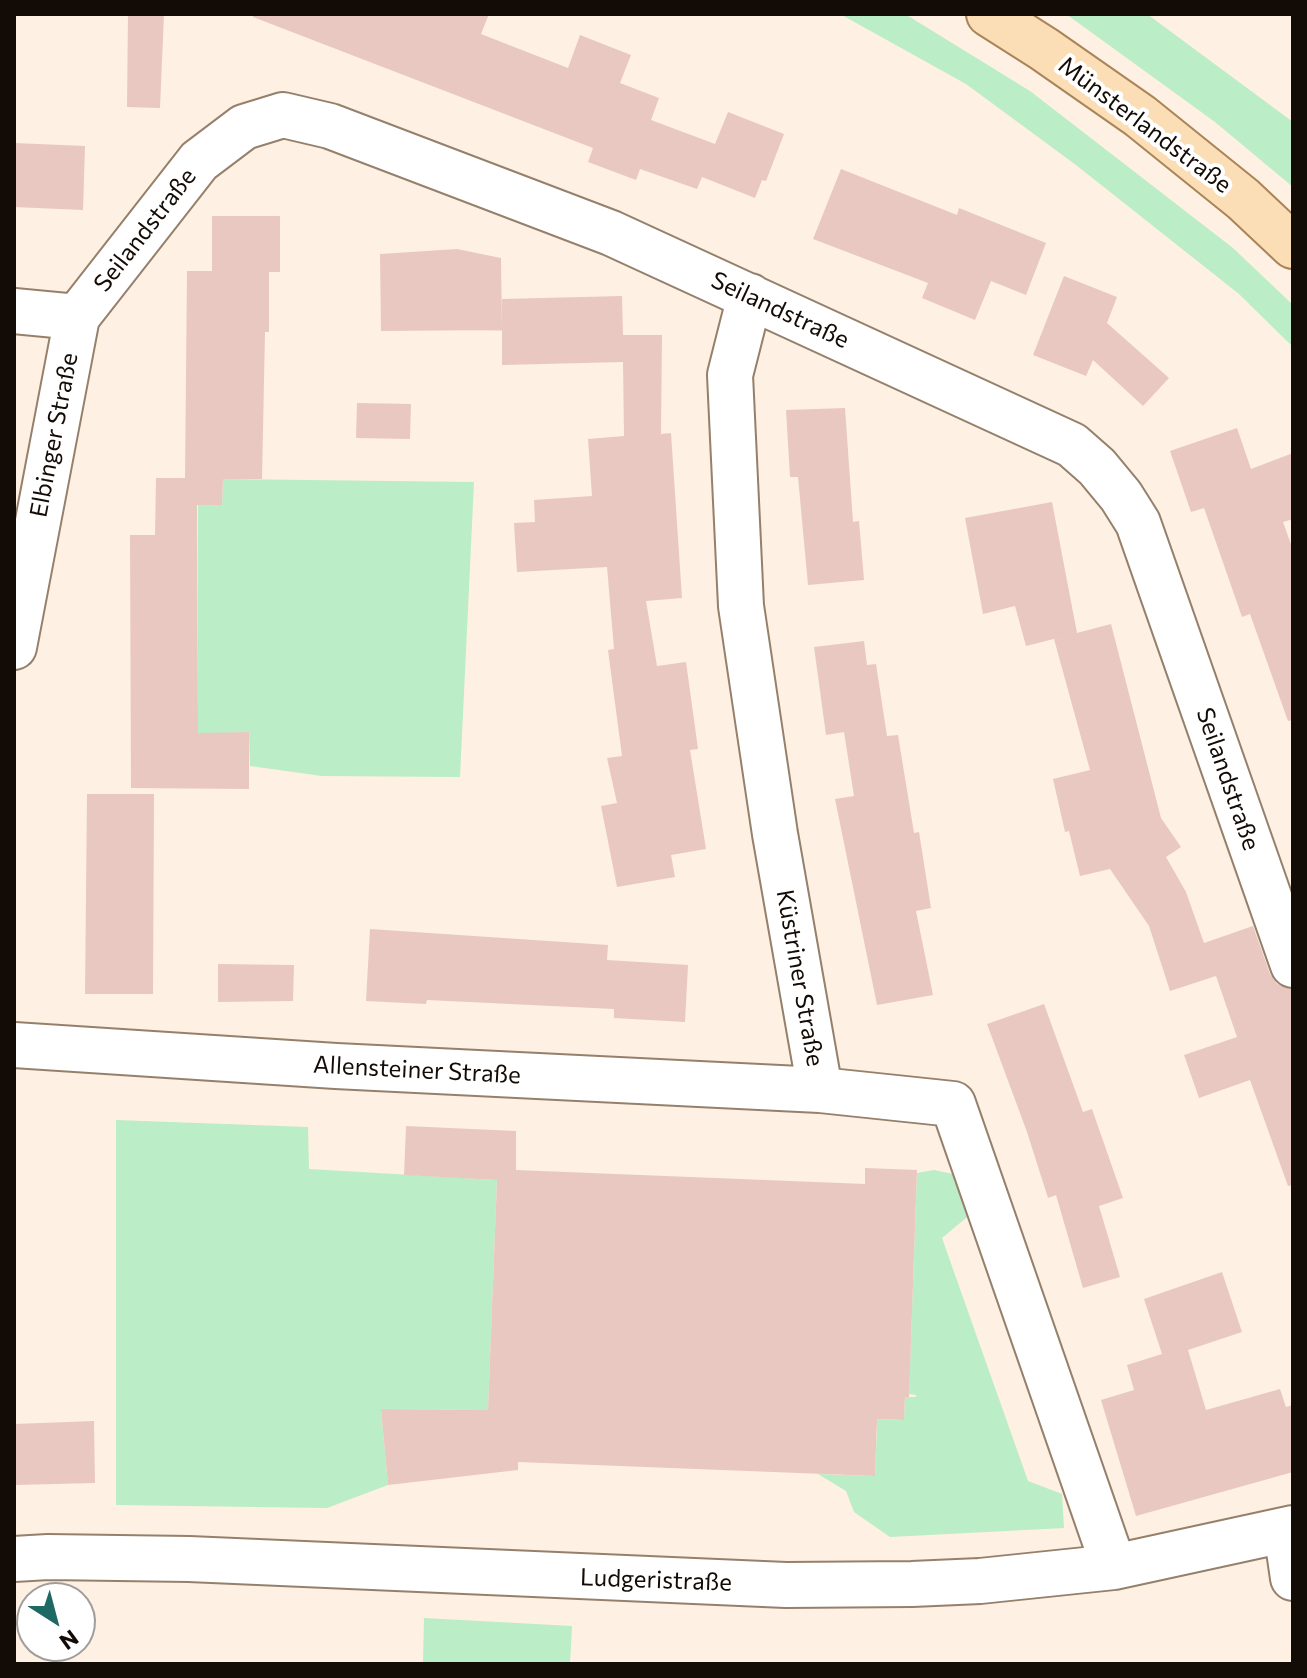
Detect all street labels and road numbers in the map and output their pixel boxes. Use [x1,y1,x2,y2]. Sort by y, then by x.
street label: Münsterlandstraße [1053,51,1237,199]
street label: Seilandstraße [88,162,202,298]
street label: Seilandstraße [706,265,854,355]
street label: Elbinger Straße [24,350,84,520]
street label: Seilandstraße [1190,704,1266,854]
street label: Küstriner Straße [770,887,830,1069]
street label: Allensteiner Straße [312,1050,522,1090]
street label: Ludgeristraße [580,1563,732,1597]

